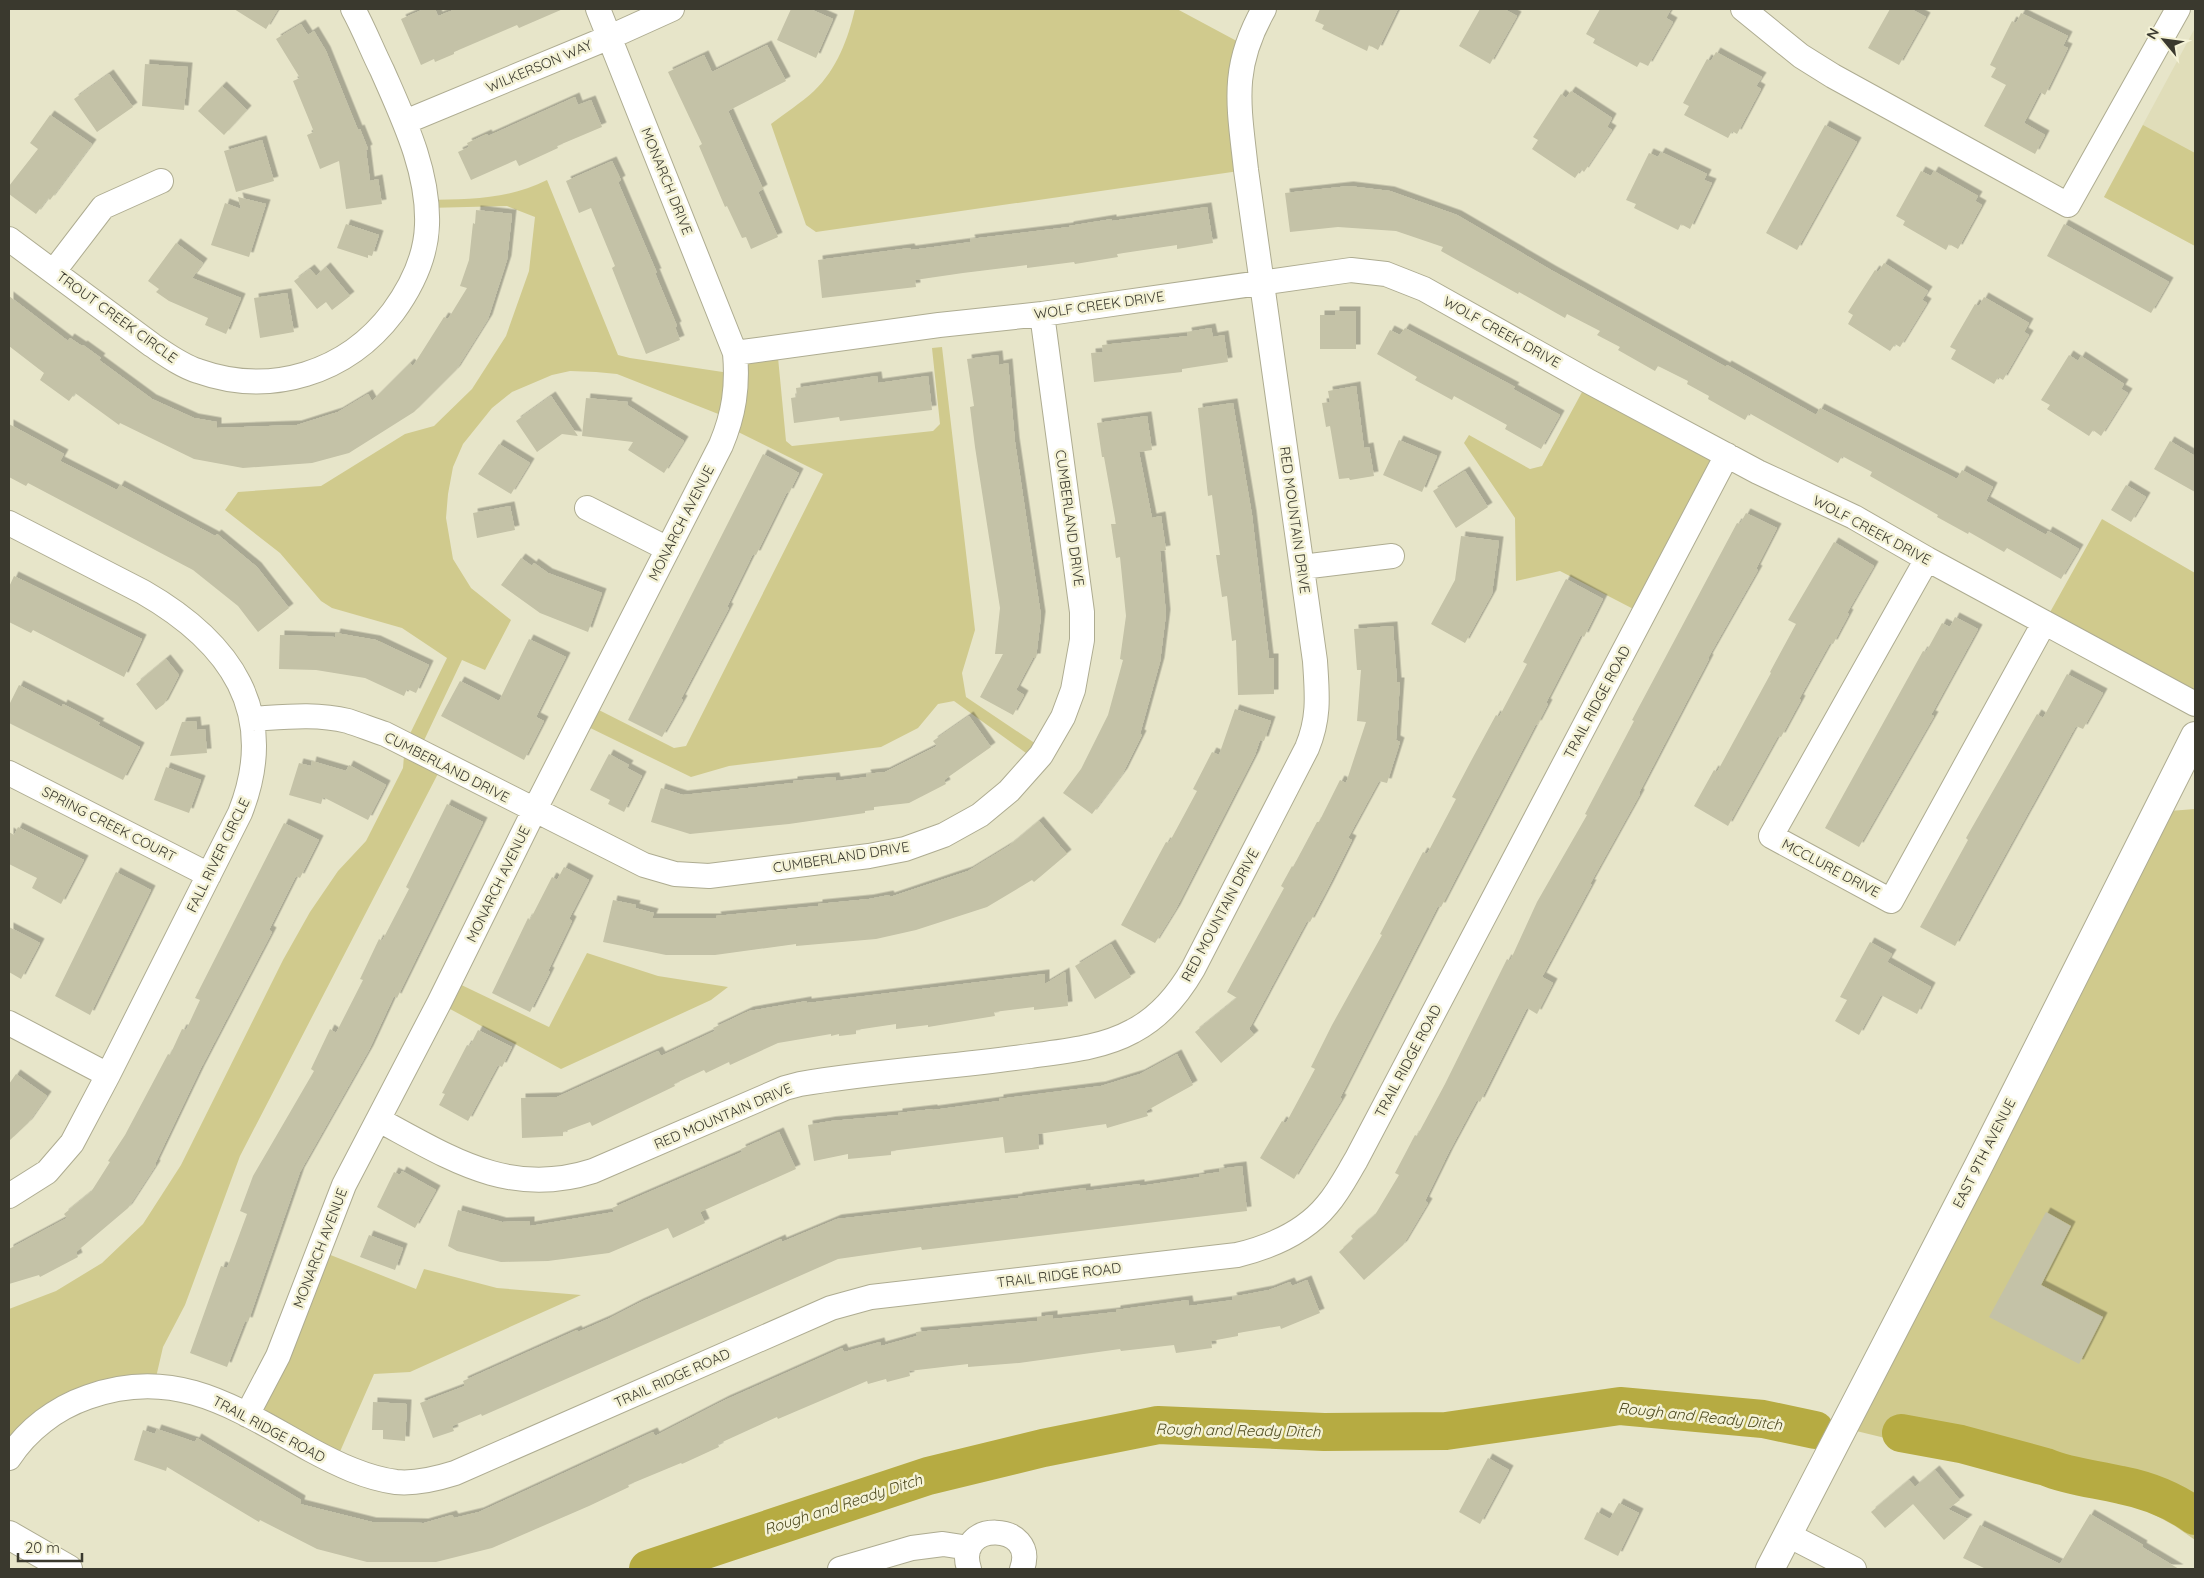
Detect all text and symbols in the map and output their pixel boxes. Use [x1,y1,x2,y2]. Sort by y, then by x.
north arrow [2139,15,2189,65]
text: N [2142,25,2163,43]
street label: WILKERSON WAY [483,36,595,96]
street label: MONARCH DRIVE [637,125,697,237]
street label: TROUT CREEK CIRCLE [53,267,181,367]
street label: WOLF CREEK DRIVE [1033,287,1165,323]
street label: WOLF CREEK DRIVE [1440,292,1564,372]
street label: RED MOUNTAIN DRIVE [1276,445,1314,595]
street label: CUMBERLAND DRIVE [1051,448,1089,588]
street label: MONARCH AVENUE [644,462,718,584]
street label: WOLF CREEK DRIVE [1810,491,1934,569]
street label: TRAIL RIDGE ROAD [1560,643,1634,761]
street label: CUMBERLAND DRIVE [381,728,513,806]
street label: SPRING CREEK COURT [39,782,179,866]
street label: FALL RIVER CIRCLE [183,795,254,915]
street label: MONARCH AVENUE [462,823,534,945]
street label: MCCLURE DRIVE [1779,835,1883,901]
street label: CUMBERLAND DRIVE [771,837,911,877]
street label: RED MOUNTAIN DRIVE [1177,845,1263,985]
street label: TRAIL RIDGE ROAD [1371,1002,1445,1120]
street label: RED MOUNTAIN DRIVE [651,1079,795,1153]
street label: EAST 9TH AVENUE [1949,1095,2019,1211]
street label: MONARCH AVENUE [289,1185,351,1311]
street label: TRAIL RIDGE ROAD [996,1258,1122,1292]
street label: TRAIL RIDGE ROAD [611,1344,733,1412]
street label: TRAIL RIDGE ROAD [210,1392,328,1466]
water label: Rough and Ready Ditch [1617,1398,1783,1434]
water label: Rough and Ready Ditch [1155,1419,1321,1441]
water label: Rough and Ready Ditch [762,1469,925,1539]
scale bar [18,1530,81,1562]
text: 20 m [25,1538,60,1557]

